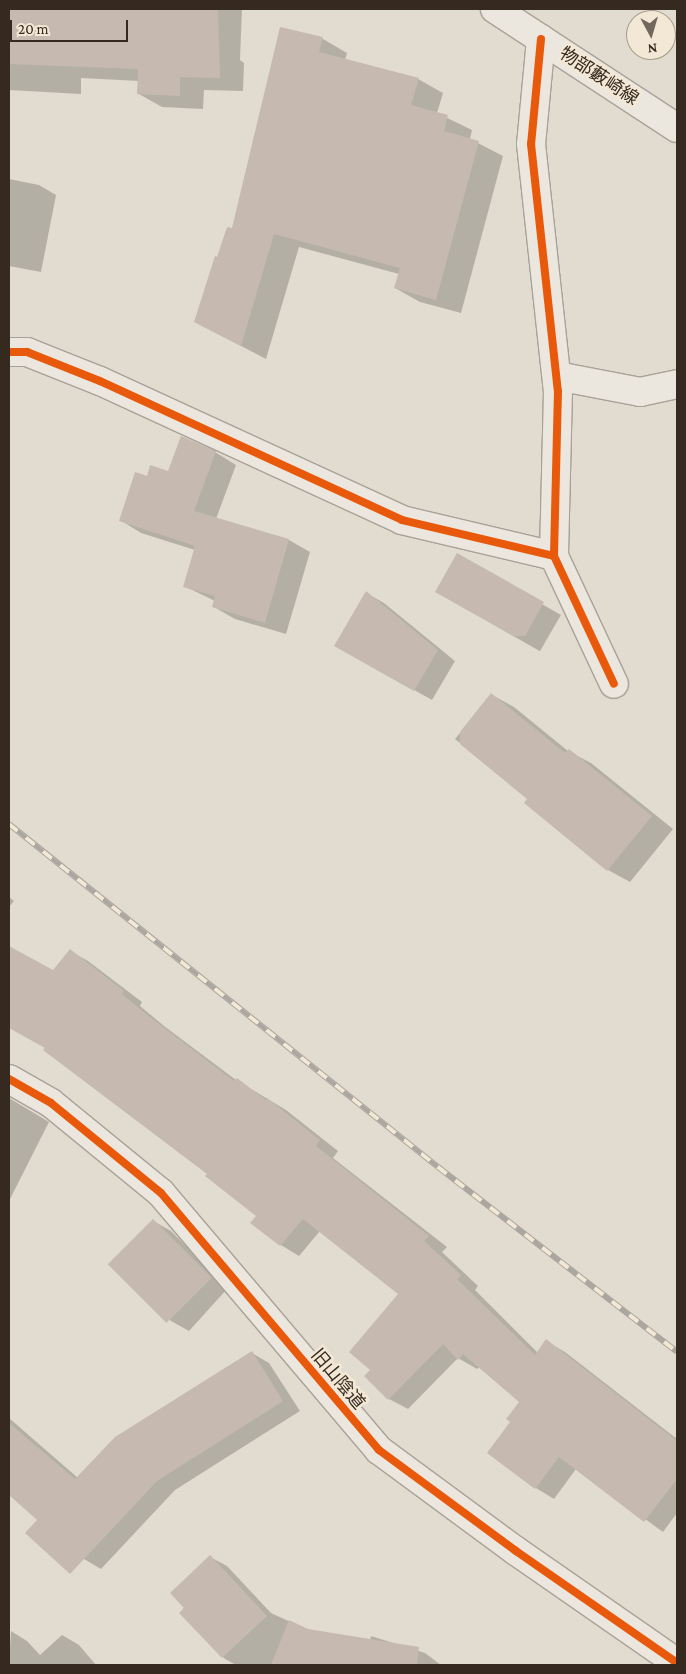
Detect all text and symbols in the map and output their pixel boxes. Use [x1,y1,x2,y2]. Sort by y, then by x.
scale bar [12,10,130,42]
north arrow [626,10,676,60]
text: 20 m [18,21,49,37]
text: N [647,40,658,57]
street label: 物部藪崎線 [555,42,643,110]
street label: 旧山陰道 [307,1344,369,1414]

